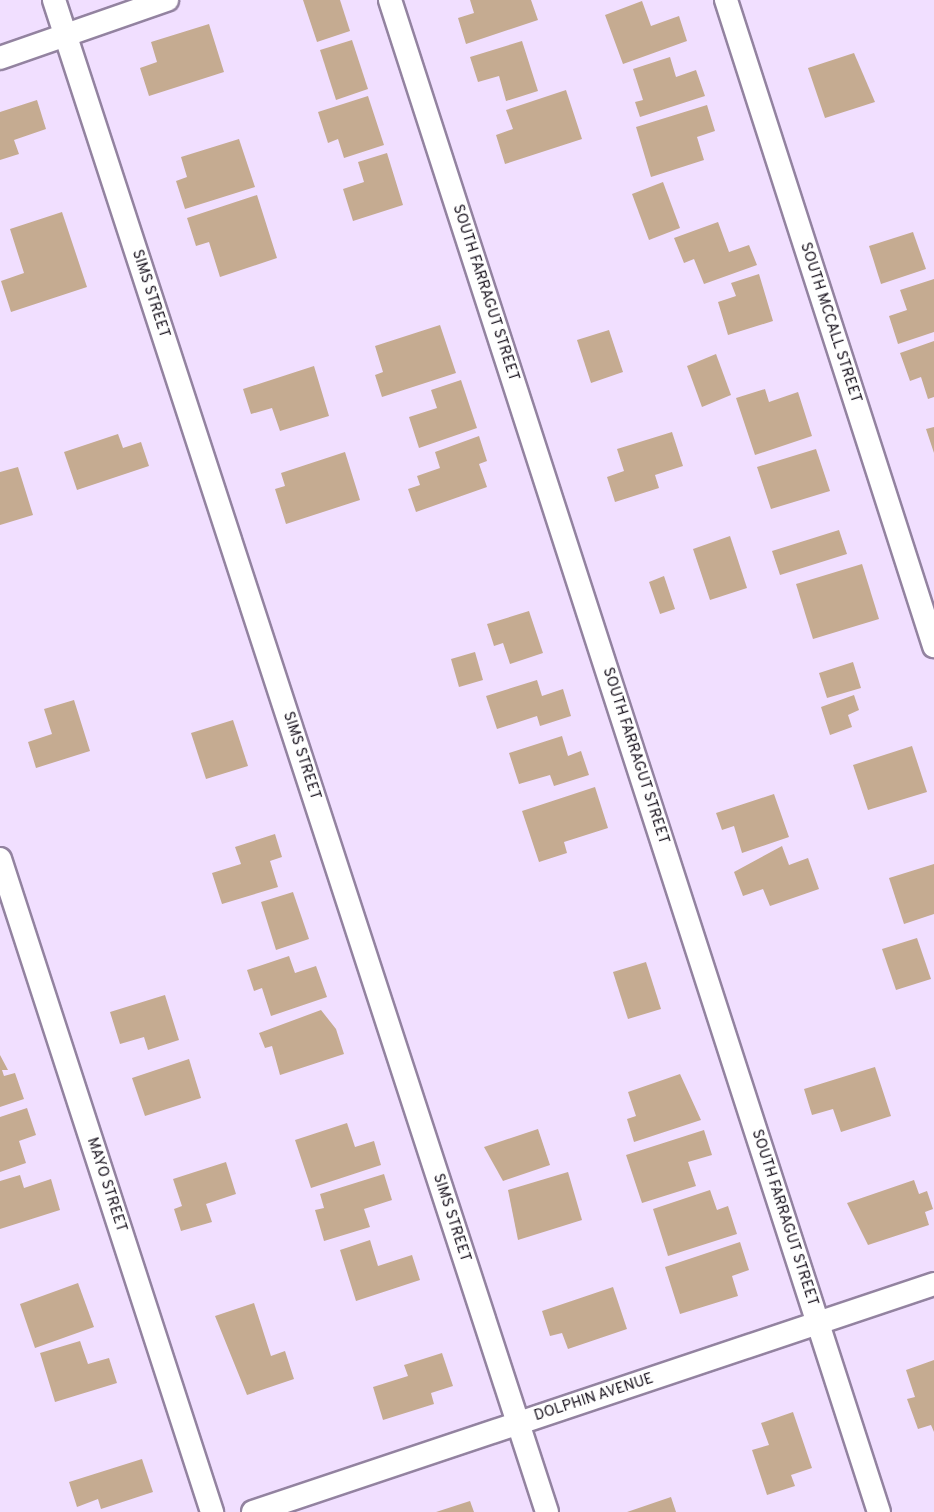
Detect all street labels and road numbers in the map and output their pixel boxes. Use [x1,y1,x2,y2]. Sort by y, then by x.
street label: SOUTH FARRAGUT STREET [448,202,522,384]
street label: SOUTH MCCALL STREET [795,240,865,406]
street label: SIMS STREET [127,248,173,340]
street label: SOUTH FARRAGUT STREET [598,665,672,847]
street label: SIMS STREET [278,710,324,802]
street label: SOUTH FARRAGUT STREET [747,1127,821,1309]
street label: MAYO STREET [82,1135,130,1235]
street label: SIMS STREET [428,1172,474,1264]
street label: DOLPHIN AVENUE [532,1370,656,1426]

